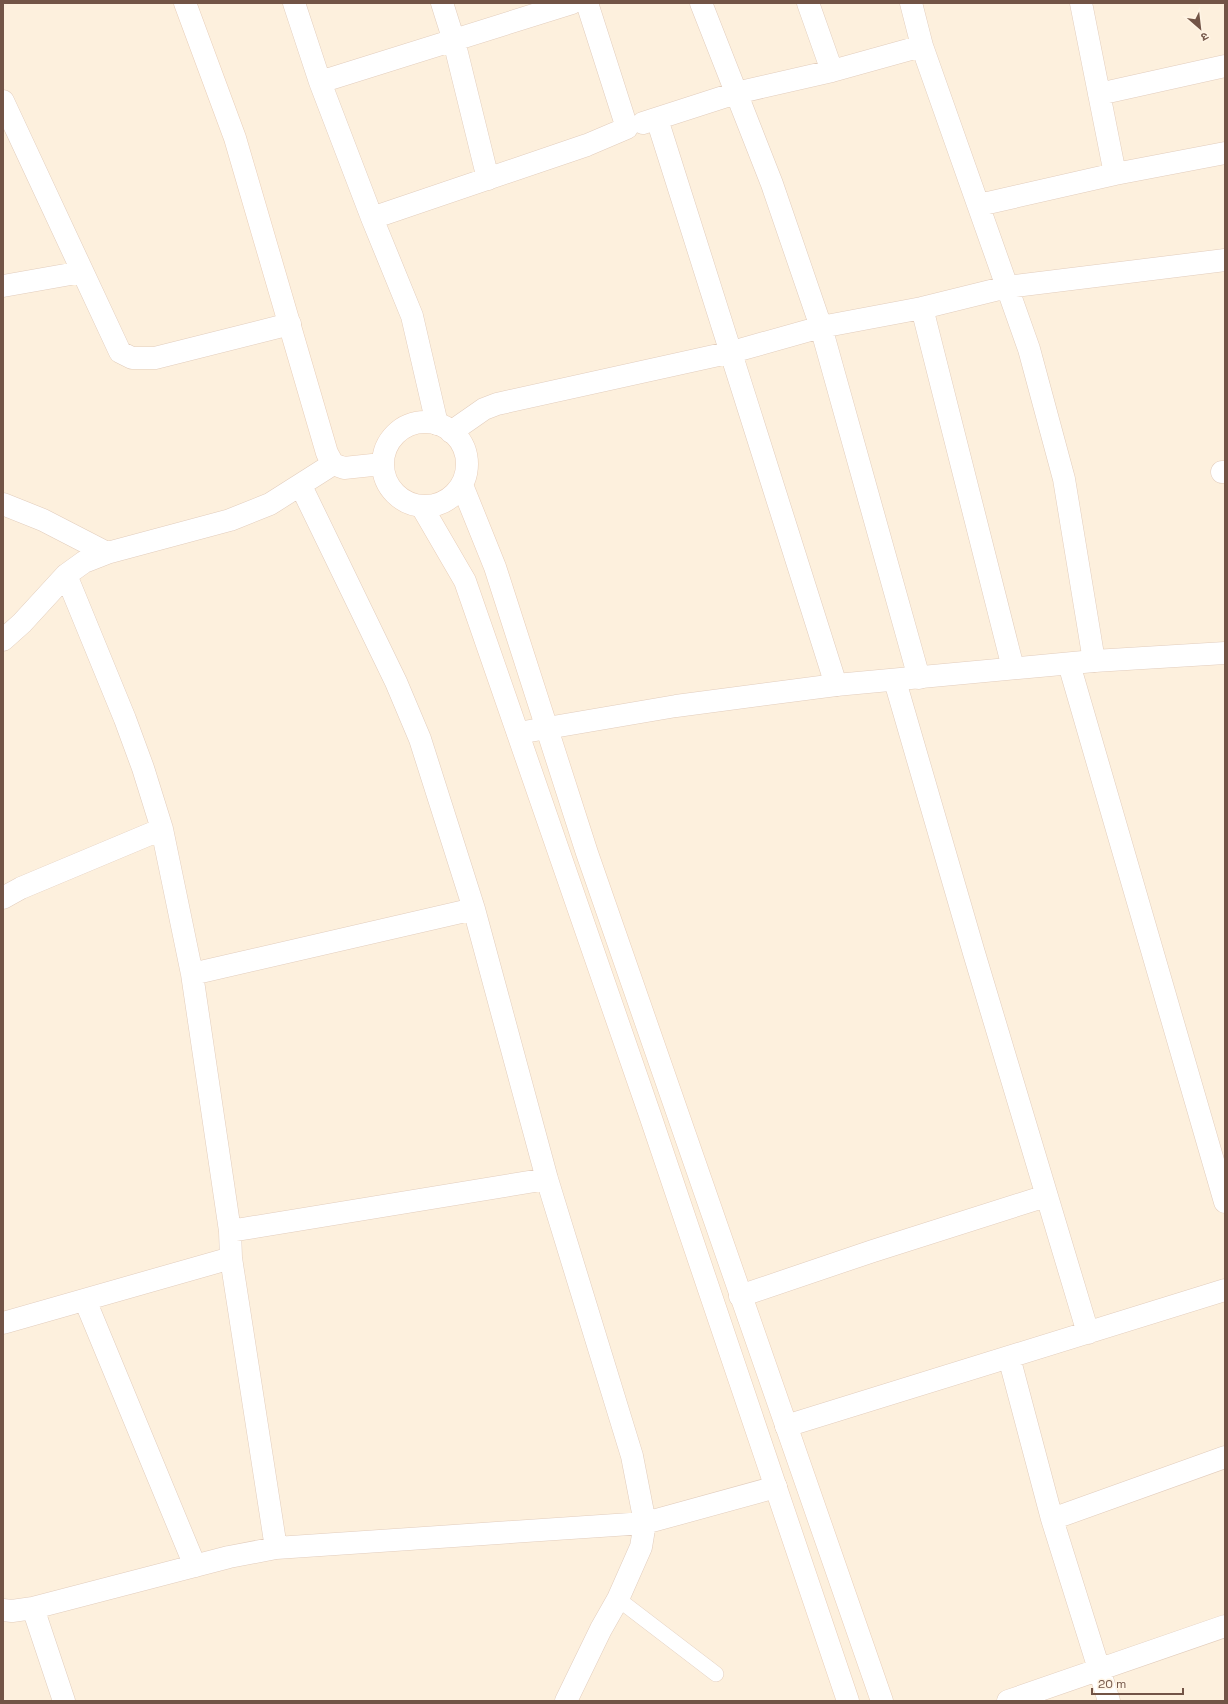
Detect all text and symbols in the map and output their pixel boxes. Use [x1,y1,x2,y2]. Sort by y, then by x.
north arrow [1180,8,1220,48]
text: उ [1198,29,1211,45]
scale bar [1092,1670,1183,1696]
text: 20 m [1098,1676,1126,1692]

